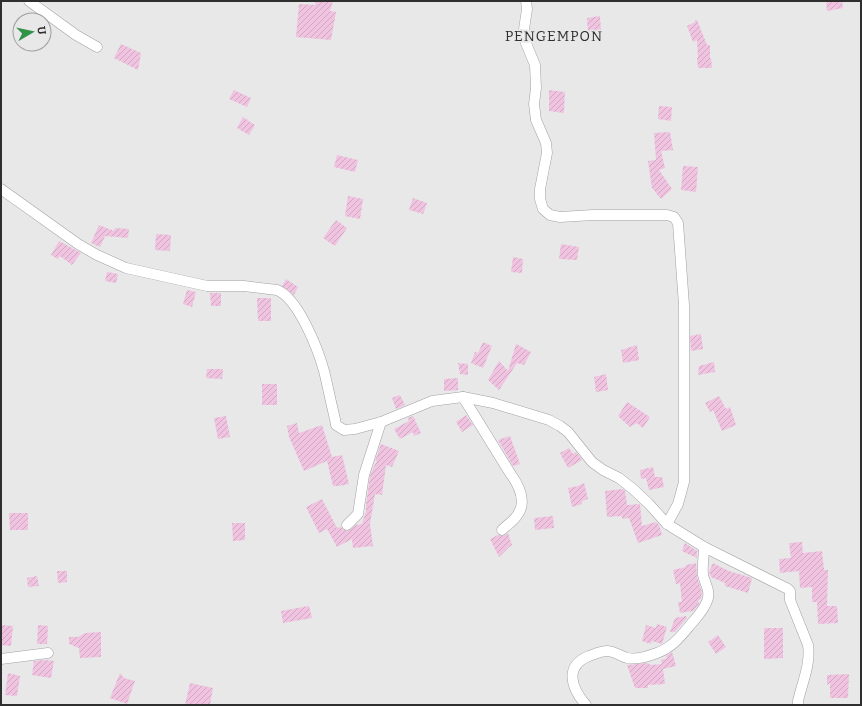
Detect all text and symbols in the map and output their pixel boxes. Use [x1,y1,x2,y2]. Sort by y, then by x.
north arrow [12,12,52,52]
text: U [34,25,48,36]
district label: PENGEMPON [505,28,603,45]

